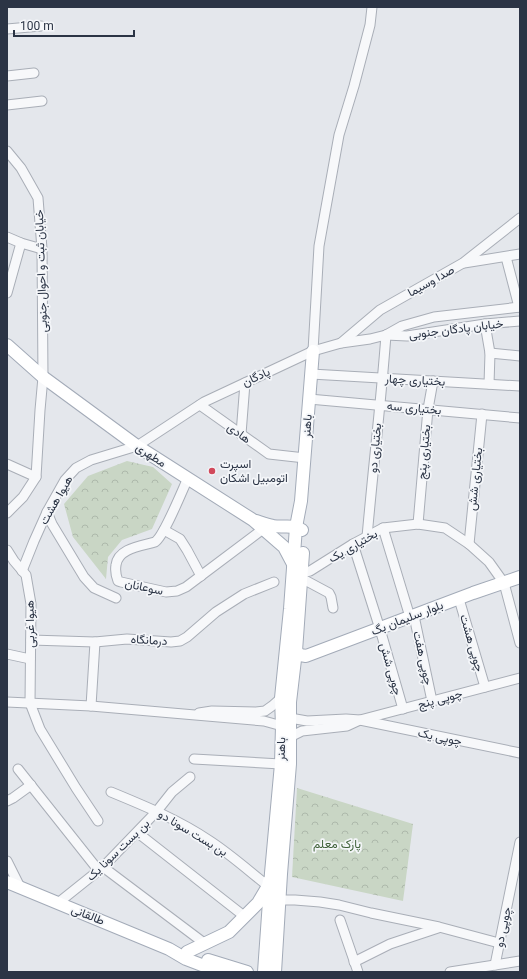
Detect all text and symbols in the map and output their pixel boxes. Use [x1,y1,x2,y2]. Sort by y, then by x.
scale bar [14,12,134,38]
text: 100 m [20,19,54,33]
street label: خیابان ثبت و احوال جنوبی [32,209,51,333]
street label: صدا وسیما [405,262,457,300]
street label: خیابان پادگان جنوبی [408,316,504,343]
street label: پادگان [240,364,273,390]
street label: بختیاری چهار [383,371,445,390]
street label: بختیاری سه [386,399,442,418]
street label: باهنر [299,414,316,439]
street label: هادی [224,420,254,447]
street label: بختیاری دو [366,422,385,474]
street label: بختیاری پنج [415,424,435,480]
street label: مطهری [133,440,169,471]
street label: بختیاری شش [465,447,486,511]
place label: اسپرت اتومبیل اشکان [220,457,288,486]
marker: اسپرت اتومبیل اشکان [207,466,217,476]
street label: هیوا هشت [36,473,76,527]
street label: بختیاری یک [326,526,380,566]
street label: سوعانان [123,576,164,599]
street label: بلوار سلیمان بگ [369,598,445,639]
street label: هیوا غربی [23,600,38,648]
street label: چوپی هشت [456,613,487,674]
street label: چوپی هفت [409,630,436,687]
street label: درمانگاه [130,632,168,649]
street label: چوپی شش [376,641,405,697]
street label: چوپی پنج [416,686,464,714]
street label: چوپی یک [417,726,463,749]
street label: باهنر [274,737,289,762]
street label: بن بست سونا دو [155,807,230,860]
street label: بن بست سونا یک [84,816,153,884]
park label: پارک معلم [313,837,361,852]
street label: طالقانی [69,902,107,929]
street label: چوپی دو [492,906,515,949]

